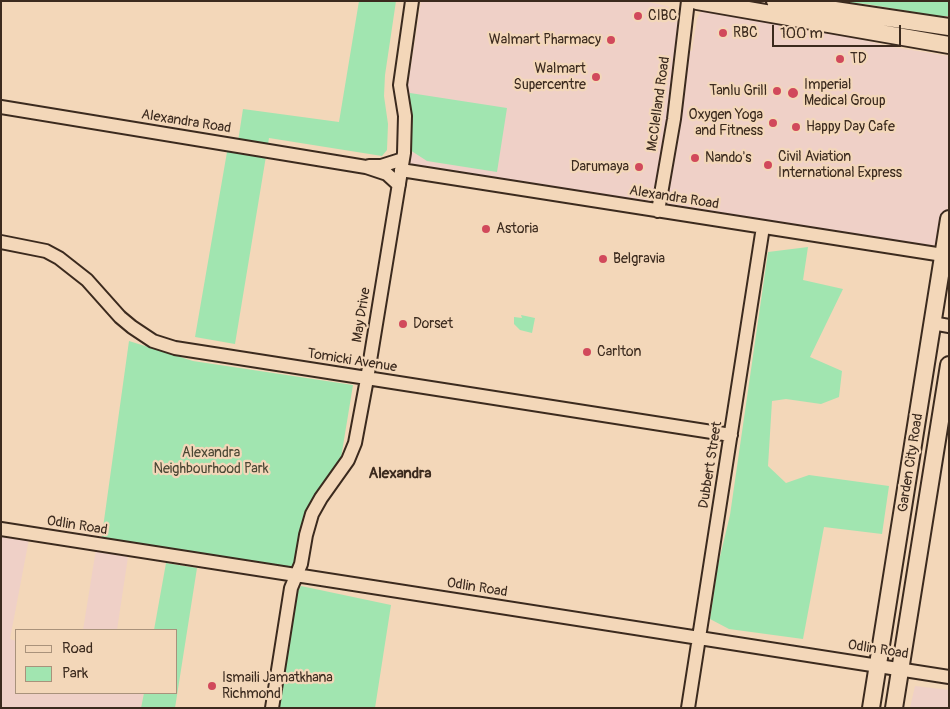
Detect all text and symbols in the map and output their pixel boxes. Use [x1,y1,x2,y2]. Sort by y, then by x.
place label: CIBC [648,8,677,24]
marker: CIBC [632,10,644,22]
scale bar [775,15,904,47]
text: 100 m [780,24,823,43]
place label: RBC [733,25,758,41]
marker: RBC [717,27,729,39]
place label: Walmart Pharmacy [489,32,601,48]
marker: Walmart Pharmacy [605,34,617,46]
place label: TD [850,51,867,67]
marker: TD [834,53,846,65]
street label: McClelland Road [644,55,674,153]
place label: Walmart Supercentre [514,61,586,94]
marker: Walmart Supercentre [590,71,602,83]
place label: Imperial Medical Group [804,77,885,110]
place label: Tanlu Grill [709,83,767,99]
marker: Tanlu Grill [771,85,783,97]
marker: Imperial Medical Group [786,86,800,100]
street label: Alexandra Road [140,107,232,137]
place label: Oxygen Yoga and Fitness [689,107,763,140]
marker: Oxygen Yoga and Fitness [767,117,779,129]
place label: Happy Day Cafe [806,119,895,135]
marker: Happy Day Cafe [790,121,802,133]
place label: Civil Aviation International Express [778,149,902,182]
place label: Nando's [705,150,752,166]
marker: Nando's [689,152,701,164]
place label: Darumaya [571,159,629,175]
marker: Civil Aviation International Express [762,159,774,171]
marker: Darumaya [633,161,645,173]
street label: Alexandra Road [628,183,720,213]
place label: Astoria [496,221,539,237]
marker: Astoria [480,223,492,235]
place label: Belgravia [613,251,665,267]
marker: Belgravia [597,253,609,265]
street label: May Drive [349,286,375,344]
place label: Dorset [413,316,453,332]
marker: Dorset [397,318,409,330]
place label: Carlton [597,344,641,360]
street label: Tomicki Avenue [306,346,398,376]
marker: Carlton [581,346,593,358]
street label: Garden City Road [895,412,927,514]
street label: Dubbert Street [696,420,726,510]
park label: Alexandra Neighbourhood Park [153,445,269,478]
district label: Alexandra [369,465,431,483]
street label: Odlin Road [45,513,109,539]
street label: Odlin Road [445,575,509,601]
legend [15,629,178,694]
street label: Odlin Road [846,637,910,663]
text: Road [62,639,93,658]
text: Park [62,664,88,683]
place label: Ismaili Jamatkhana Richmond [222,670,333,702]
marker: Ismaili Jamatkhana Richmond [206,680,218,692]

